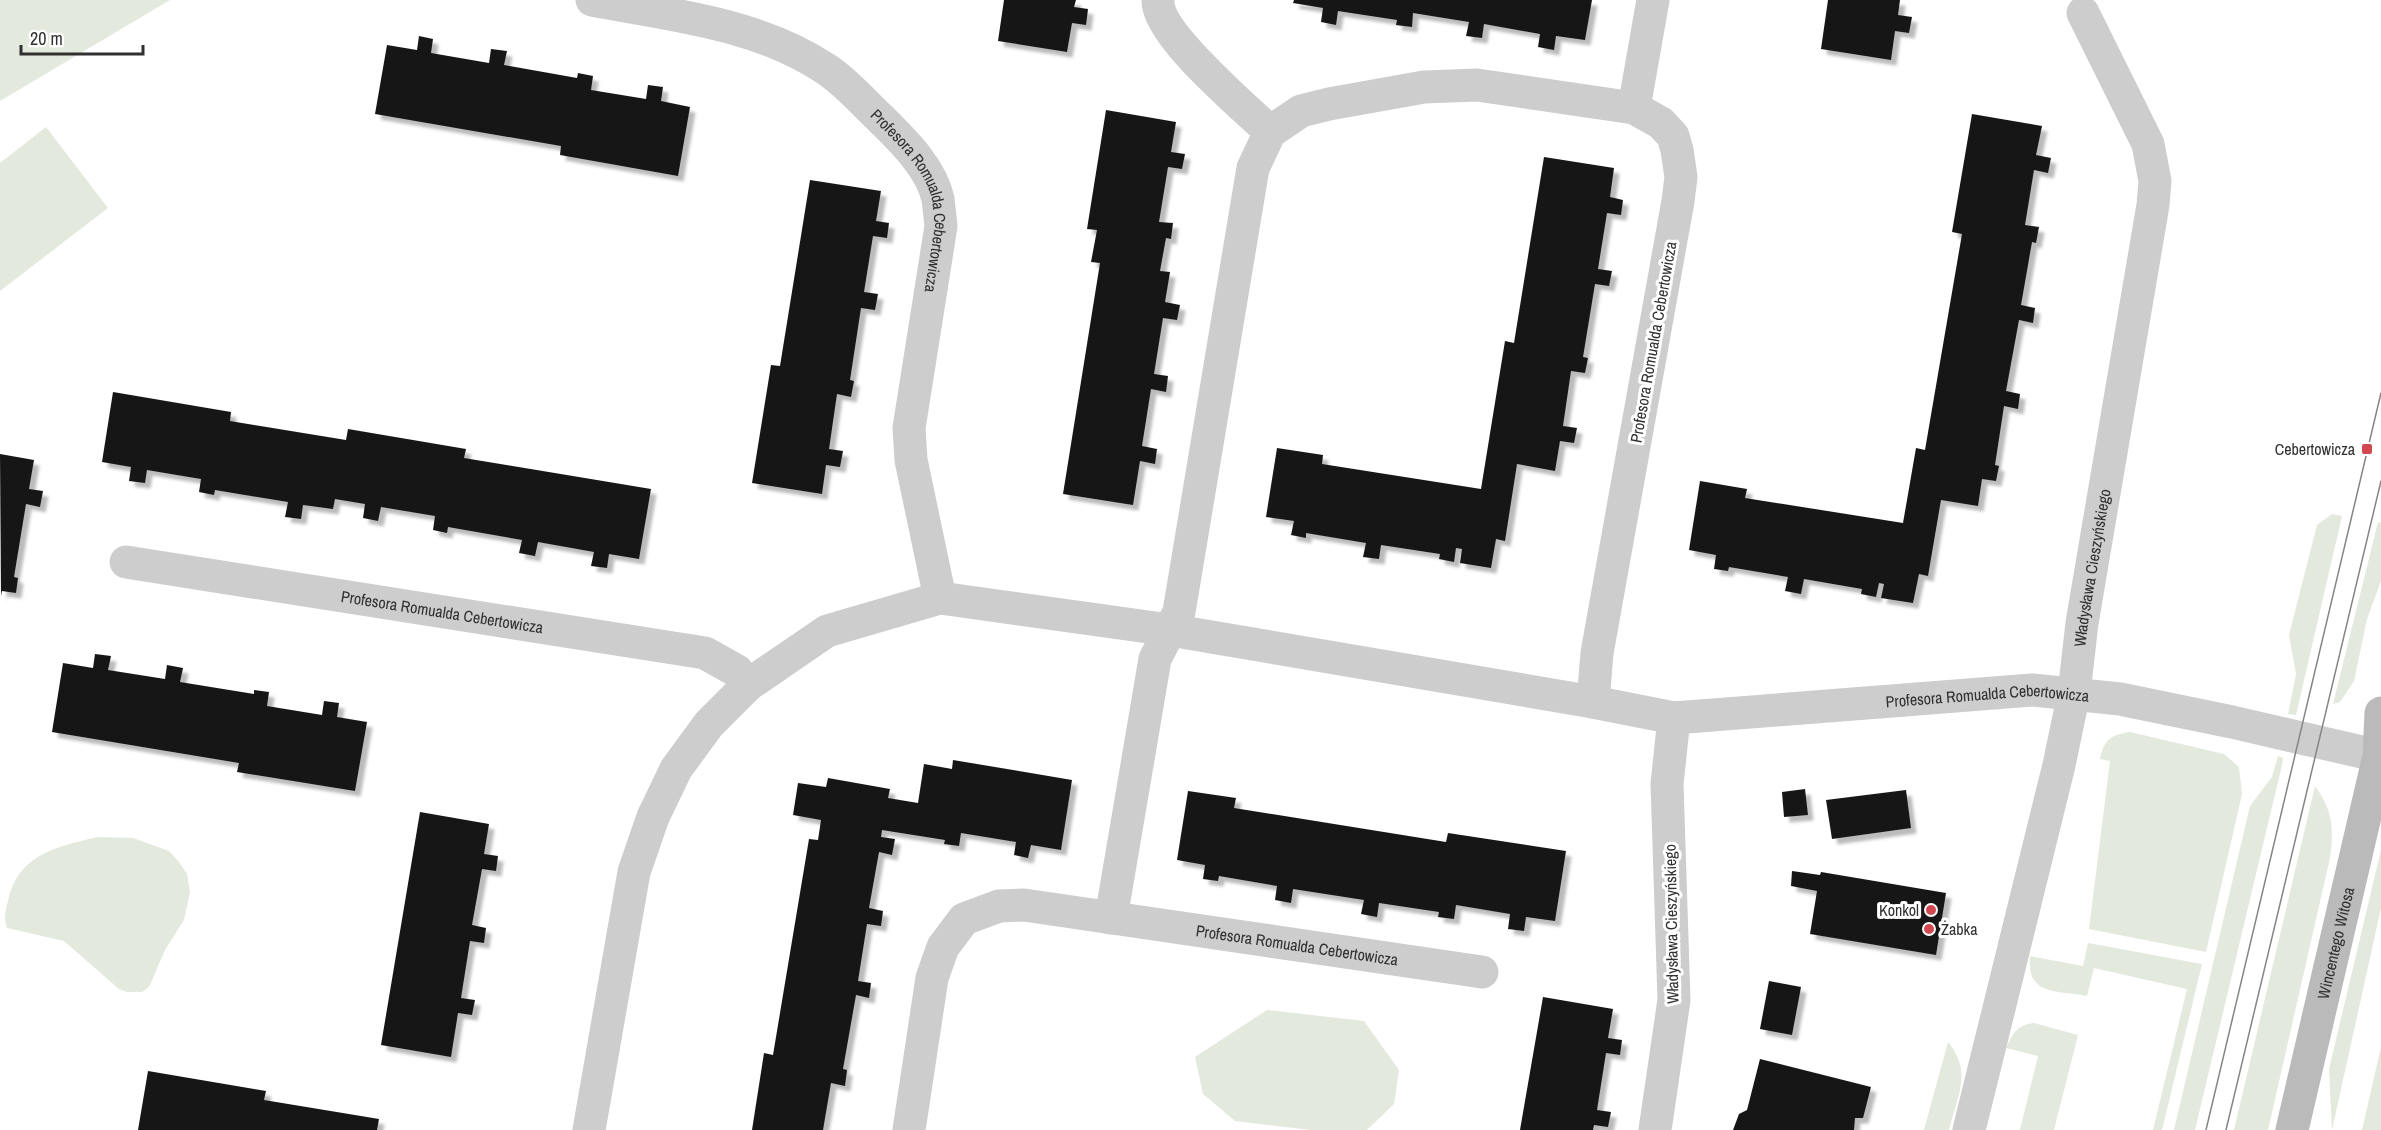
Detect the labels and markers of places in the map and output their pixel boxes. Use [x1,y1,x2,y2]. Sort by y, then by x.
place label: Cebertowicza [2275,438,2356,460]
marker: Cebertowicza [2360,442,2374,456]
place label: Konkol [1879,899,1919,921]
marker: Konkol [1924,903,1938,917]
place label: Żabka [1941,918,1978,940]
marker: Żabka [1922,922,1936,936]

